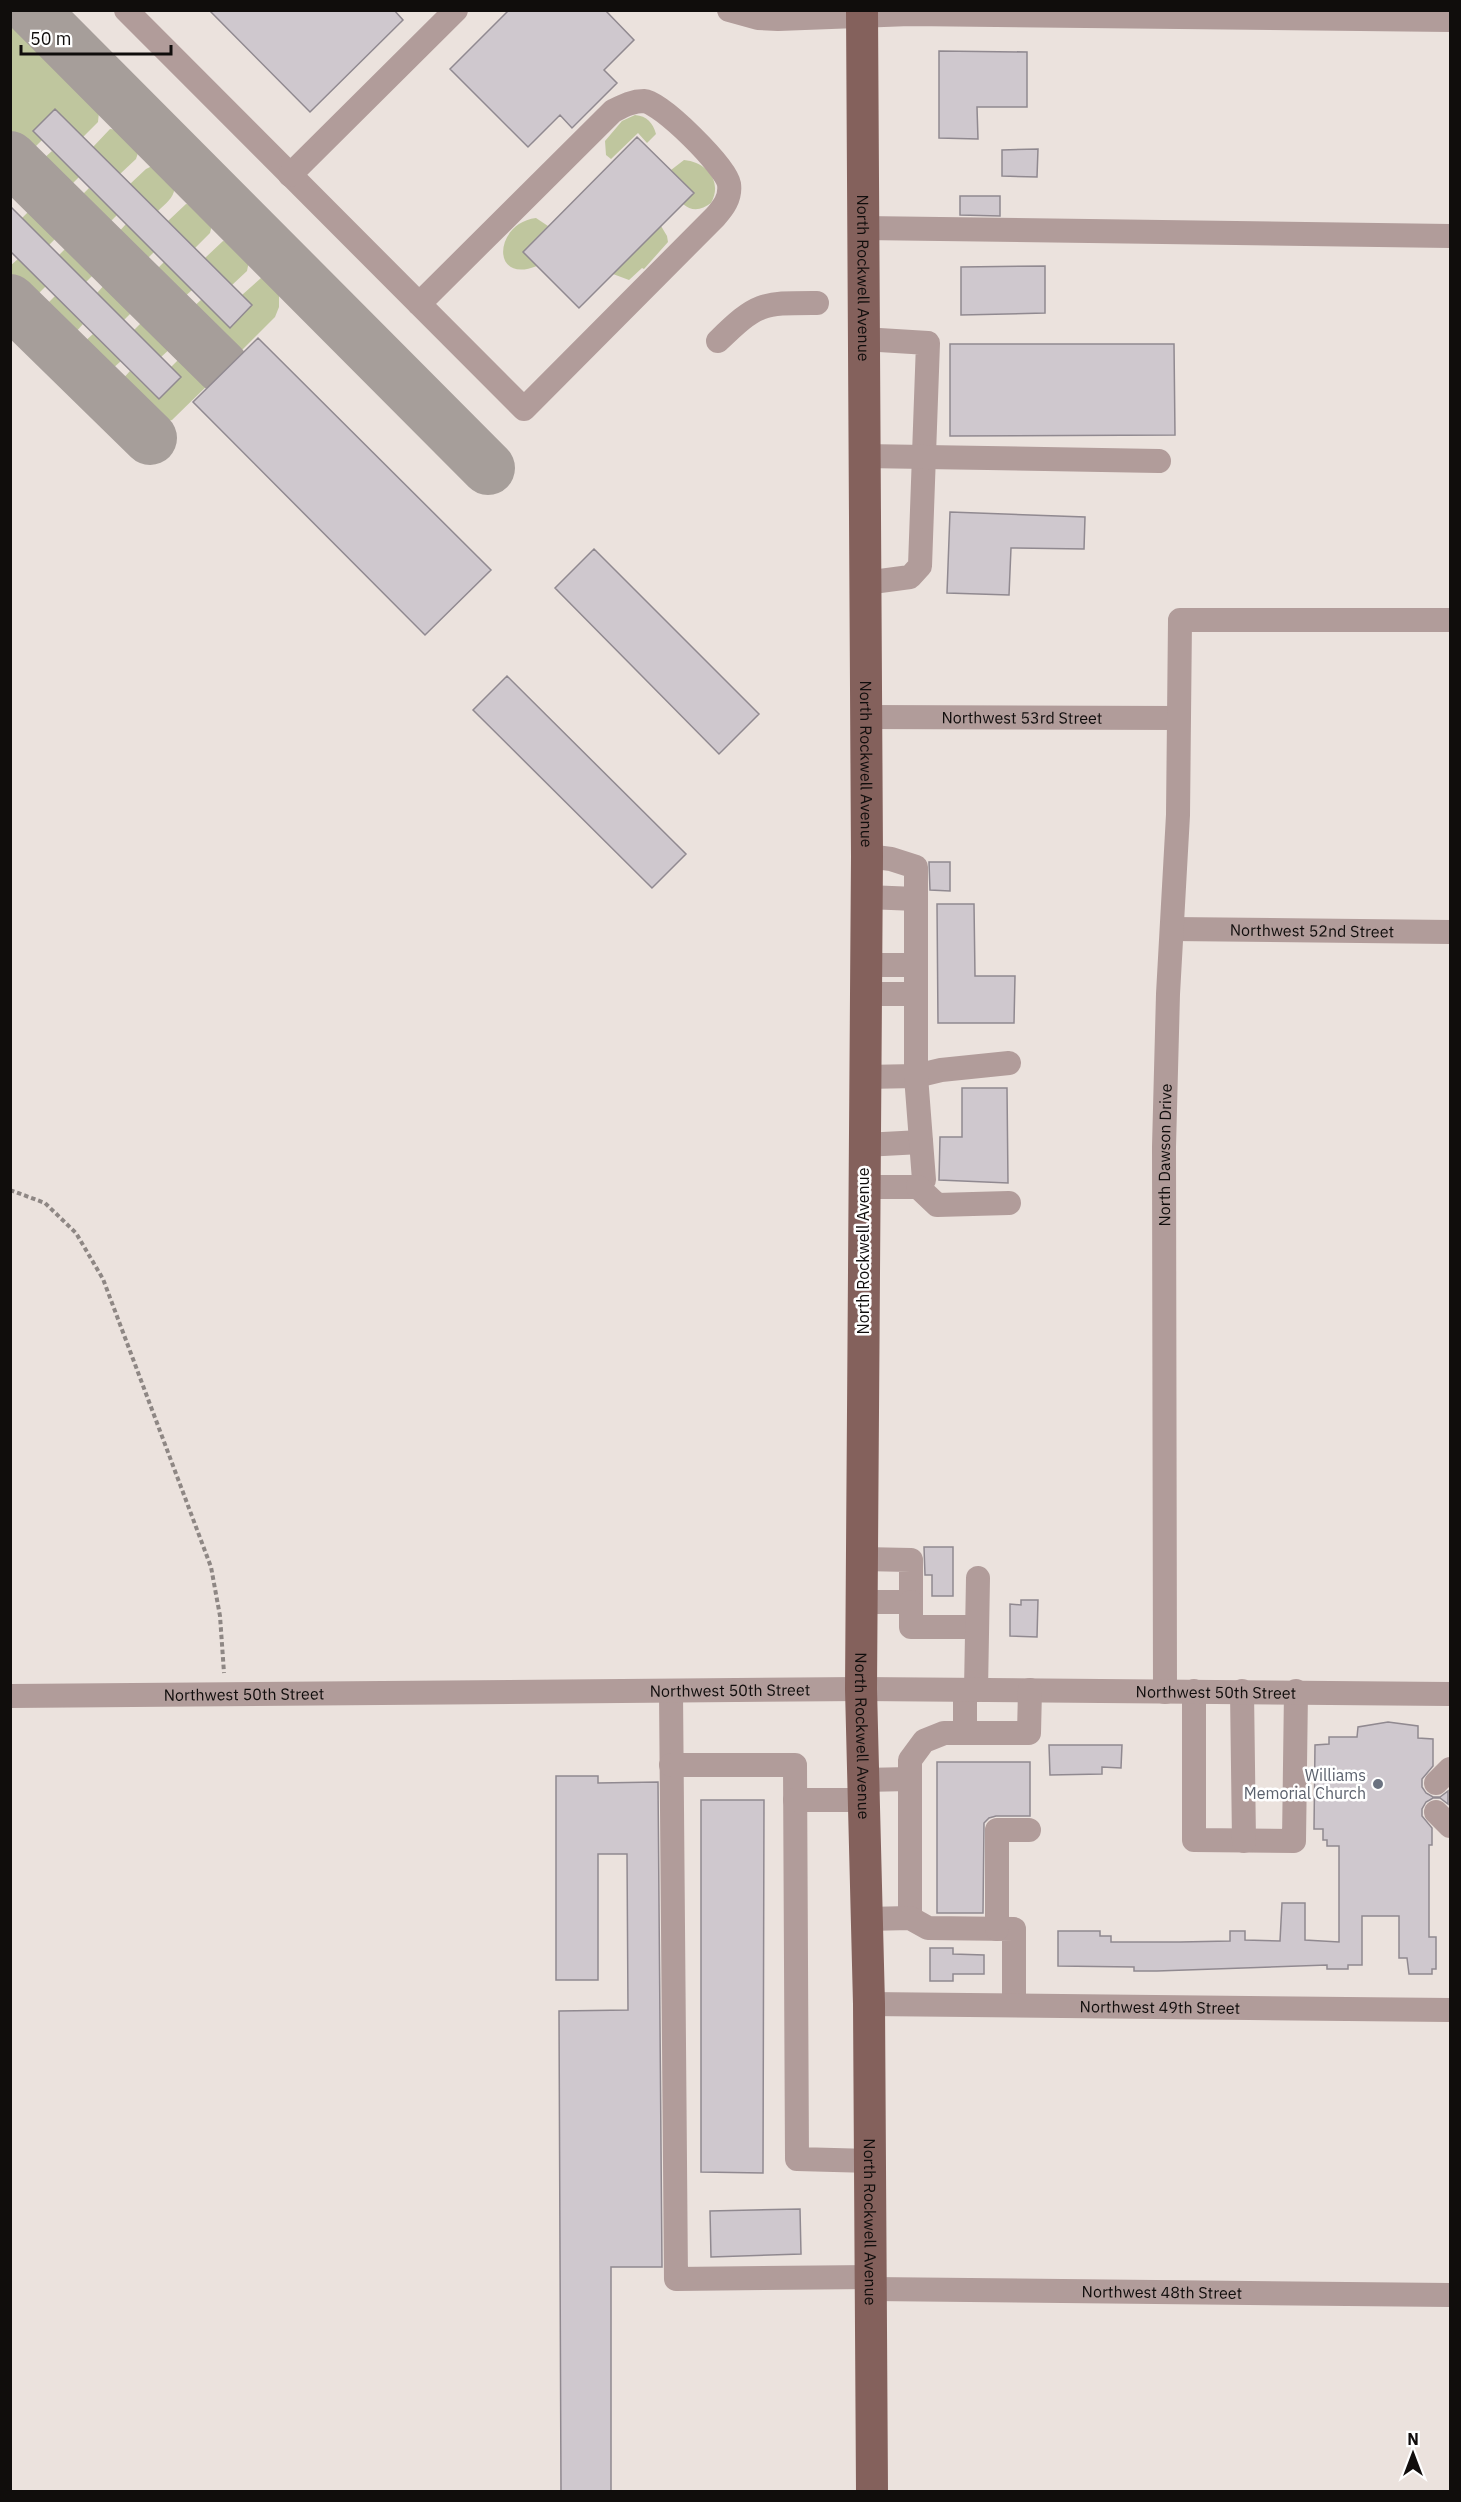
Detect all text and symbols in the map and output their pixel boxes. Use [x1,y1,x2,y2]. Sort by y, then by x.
scale bar [21,18,171,56]
text: 50 m [30,27,72,50]
street label: North Rockwell Avenue [853,194,874,362]
street label: North Rockwell Avenue [856,680,877,848]
street label: Northwest 53rd Street [941,707,1103,728]
street label: Northwest 52nd Street [1230,920,1394,941]
street label: North Dawson Drive [1154,1083,1176,1227]
street label: North Rockwell Avenue [853,1167,873,1334]
street label: North Rockwell Avenue [851,1652,874,1820]
street label: Northwest 50th Street [650,1679,810,1701]
street label: Northwest 50th Street [1136,1681,1296,1703]
street label: Northwest 50th Street [164,1683,324,1705]
place label: Williams Memorial Church [1244,1765,1366,1803]
marker: Williams Memorial Church [1371,1777,1385,1791]
street label: Northwest 49th Street [1080,1996,1240,2018]
street label: North Rockwell Avenue [860,2138,881,2306]
street label: Northwest 48th Street [1082,2281,1242,2303]
north arrow [1383,2424,1443,2484]
text: N [1407,2429,1419,2449]

